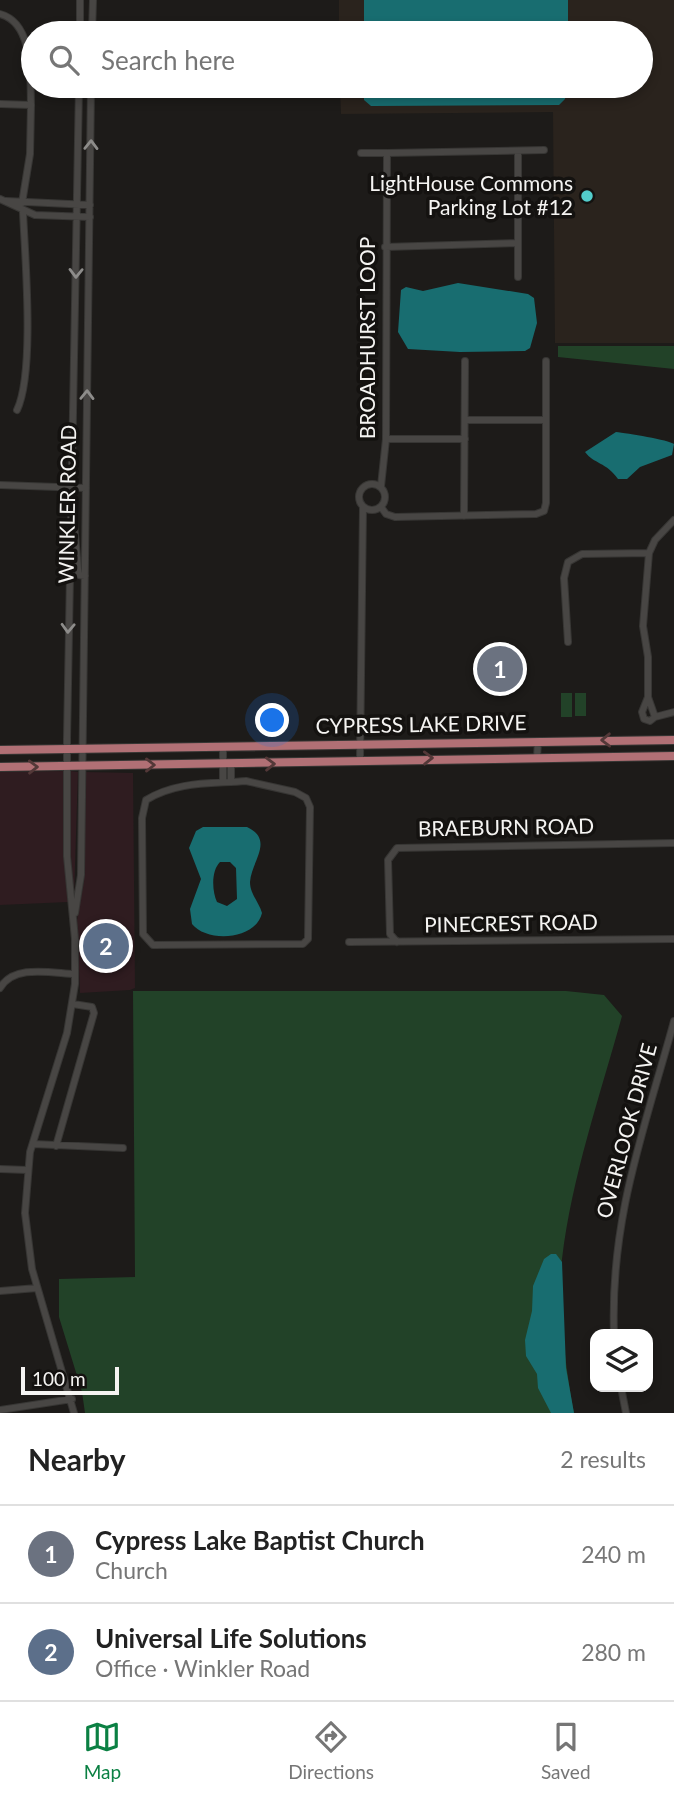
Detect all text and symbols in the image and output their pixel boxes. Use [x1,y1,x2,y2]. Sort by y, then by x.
search box [21,21,653,98]
icon: search [45,41,83,79]
text: Search here [101,44,235,76]
one-way arrow [83,140,99,150]
place label: LightHouse Commons Parking Lot #12 [369,170,573,219]
marker: LightHouse Commons Parking Lot #12 [579,188,595,204]
street label: BROADHURST LOOP [354,237,379,439]
one-way arrow [69,268,84,279]
one-way arrow [79,389,95,400]
street label: WINKLER ROAD [53,424,80,583]
one-way arrow [60,623,76,634]
pin: 1 [477,643,523,695]
your location [255,703,289,737]
street label: CYPRESS LAKE DRIVE [315,709,527,738]
one-way arrow [600,732,611,748]
one-way arrow [423,751,434,766]
one-way arrow [265,756,276,771]
one-way arrow [145,757,156,773]
one-way arrow [28,759,39,774]
street label: BRAEBURN ROAD [418,812,594,841]
street label: PINECREST ROAD [424,908,598,937]
pin: 2 [83,920,129,972]
street label: OVERLOOK DRIVE [590,1040,661,1221]
map controls [590,1329,653,1392]
button: layers [590,1329,653,1392]
scale bar [21,1364,119,1396]
text: 100 m [32,1367,86,1390]
text: Nearby [28,1441,126,1477]
text: 2 results [560,1445,646,1473]
text: Cypress Lake Baptist Church [95,1524,425,1556]
text: 1 [44,1540,58,1568]
text: 240 m [581,1540,646,1568]
text: Church [95,1556,168,1584]
text: Universal Life Solutions [95,1622,367,1654]
text: 2 [44,1638,58,1666]
text: 280 m [581,1638,646,1666]
text: Office · Winkler Road [95,1654,310,1682]
tab: Map [83,1718,121,1783]
tab: Directions [288,1718,374,1783]
tab: Saved [541,1718,591,1783]

